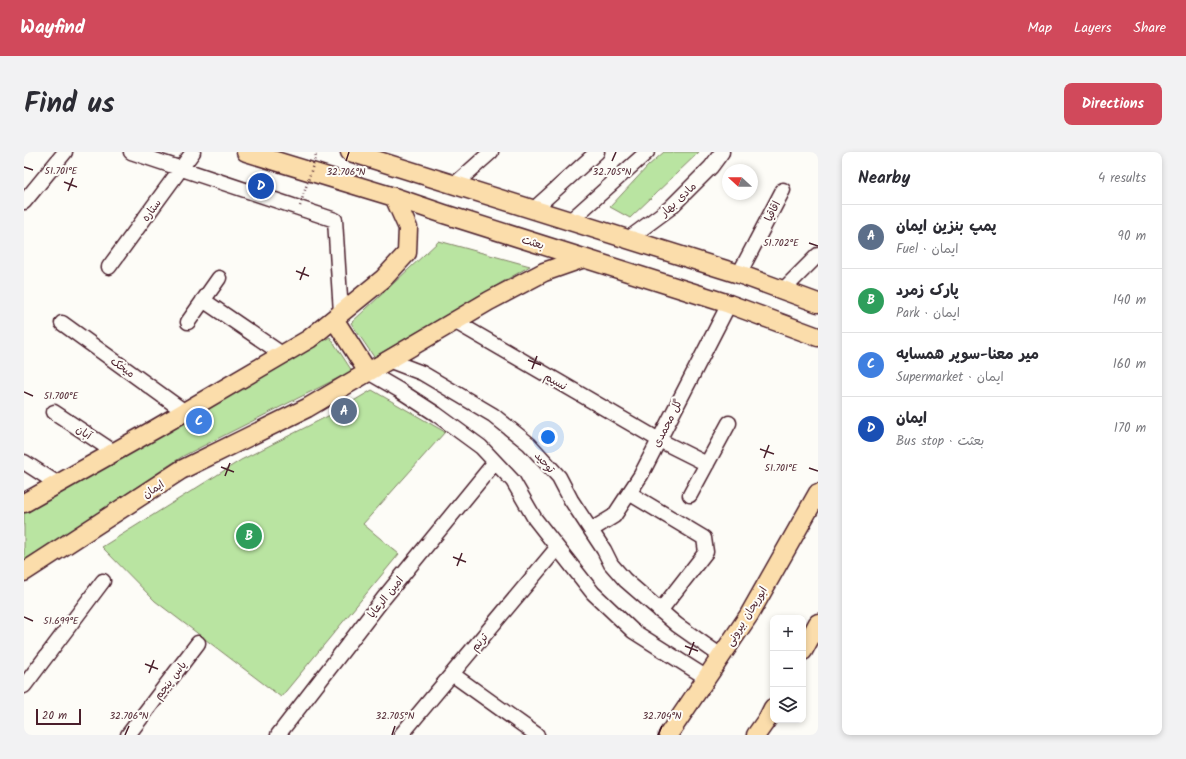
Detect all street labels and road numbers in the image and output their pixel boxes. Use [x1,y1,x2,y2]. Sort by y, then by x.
street label: مادی بهار [656,178,701,222]
street label: ستاره [137,195,166,226]
street label: اقاقیا [760,198,786,225]
street label: بعثت [519,231,546,255]
street label: میخک [106,353,138,383]
street label: نسیم [541,368,570,396]
street label: گل محمدی [648,396,688,451]
street label: آبان [72,421,96,445]
street label: توحید [529,448,560,478]
street label: ایمان [139,476,168,504]
street label: امین الرعایا [363,573,408,623]
street label: ابوریحان بیرونی [721,583,772,650]
street label: ترنم [467,629,493,656]
street label: یاس پنجم [150,657,192,704]

